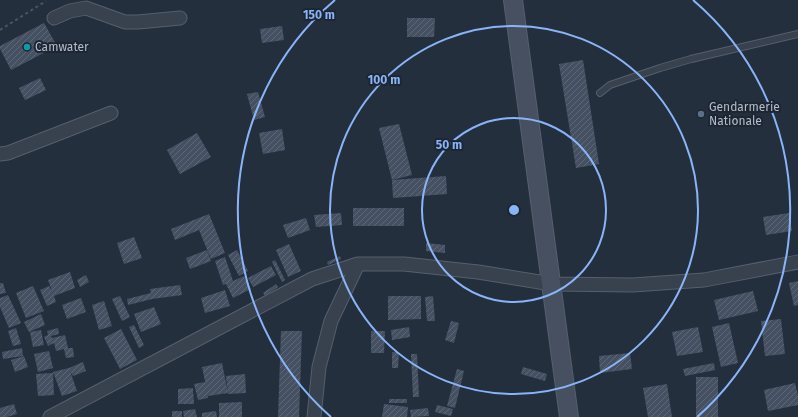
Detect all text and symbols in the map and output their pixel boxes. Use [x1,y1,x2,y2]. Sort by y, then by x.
text: 150 m [303,8,335,22]
place label: Camwater [35,40,89,54]
marker: Camwater [22,42,32,52]
text: 100 m [368,73,400,87]
place label: Gendarmerie Nationale [709,100,780,128]
marker: Gendarmerie Nationale [696,109,706,119]
text: 50 m [436,138,462,152]
centre of rings [507,203,521,217]

